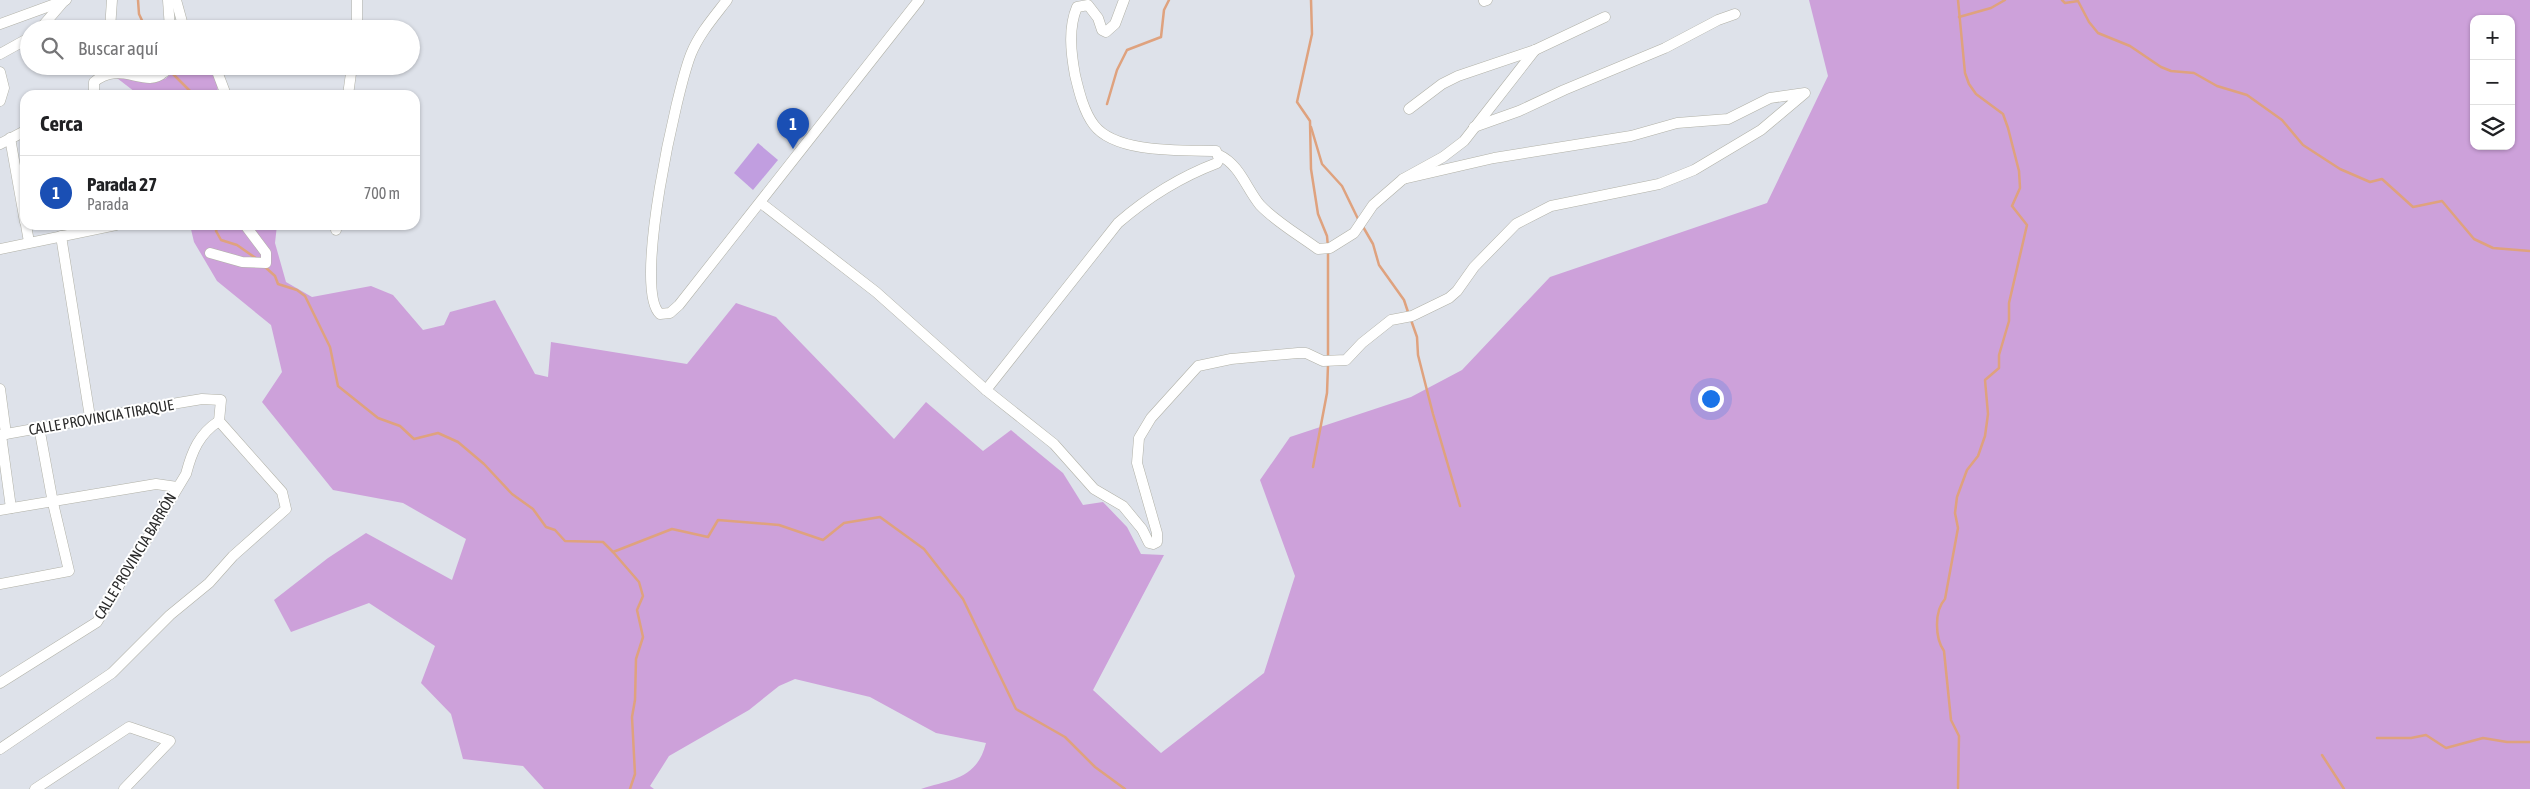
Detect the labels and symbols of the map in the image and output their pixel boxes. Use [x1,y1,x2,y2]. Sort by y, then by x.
pin: 1 [777,108,809,149]
your location [1698,386,1724,412]
street label: CALLE PROVINCIA TIRAQUE [27,396,175,438]
street label: CALLE PROVINCIA BARRÓN [91,490,179,622]

